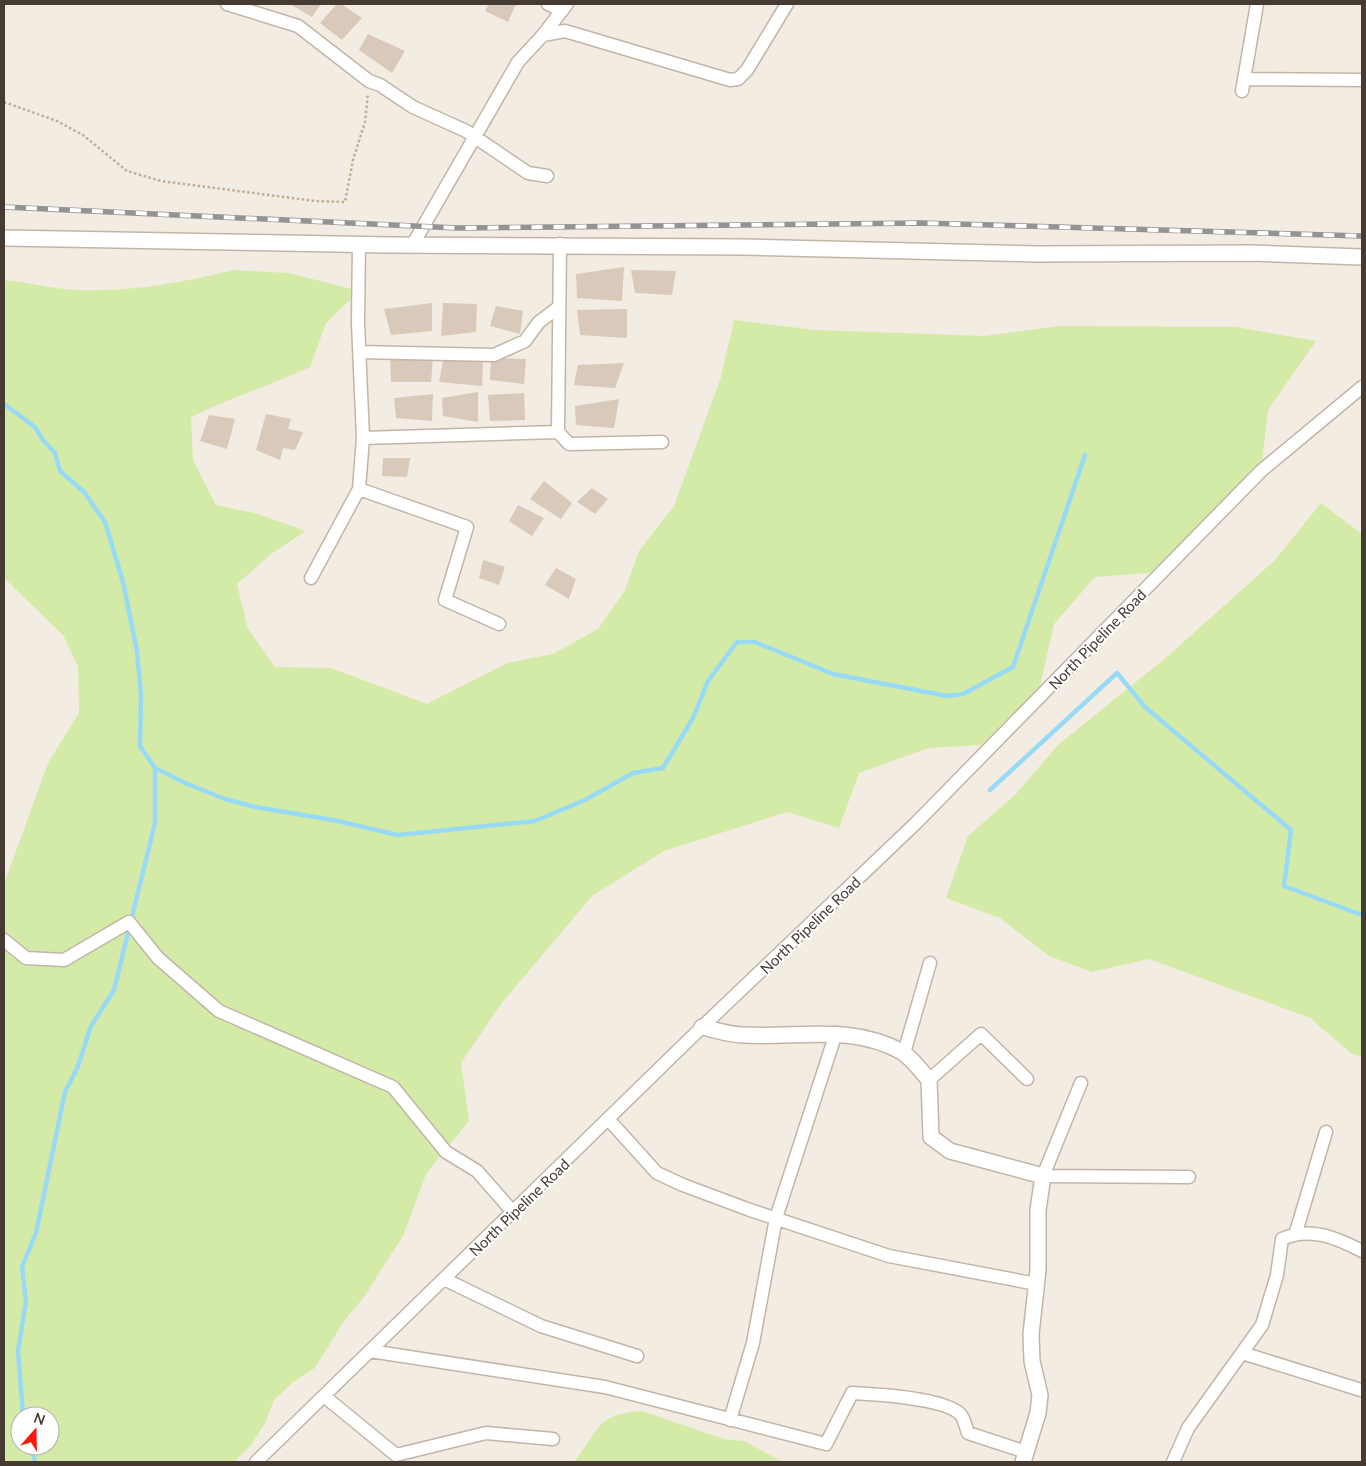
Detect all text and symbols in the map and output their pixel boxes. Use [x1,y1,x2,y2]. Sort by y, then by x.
street label: North Pipeline Road [1045,585,1149,693]
street label: North Pipeline Road [756,873,864,977]
street label: North Pipeline Road [465,1155,573,1259]
north arrow [10,1406,60,1456]
text: N [32,1408,48,1428]

